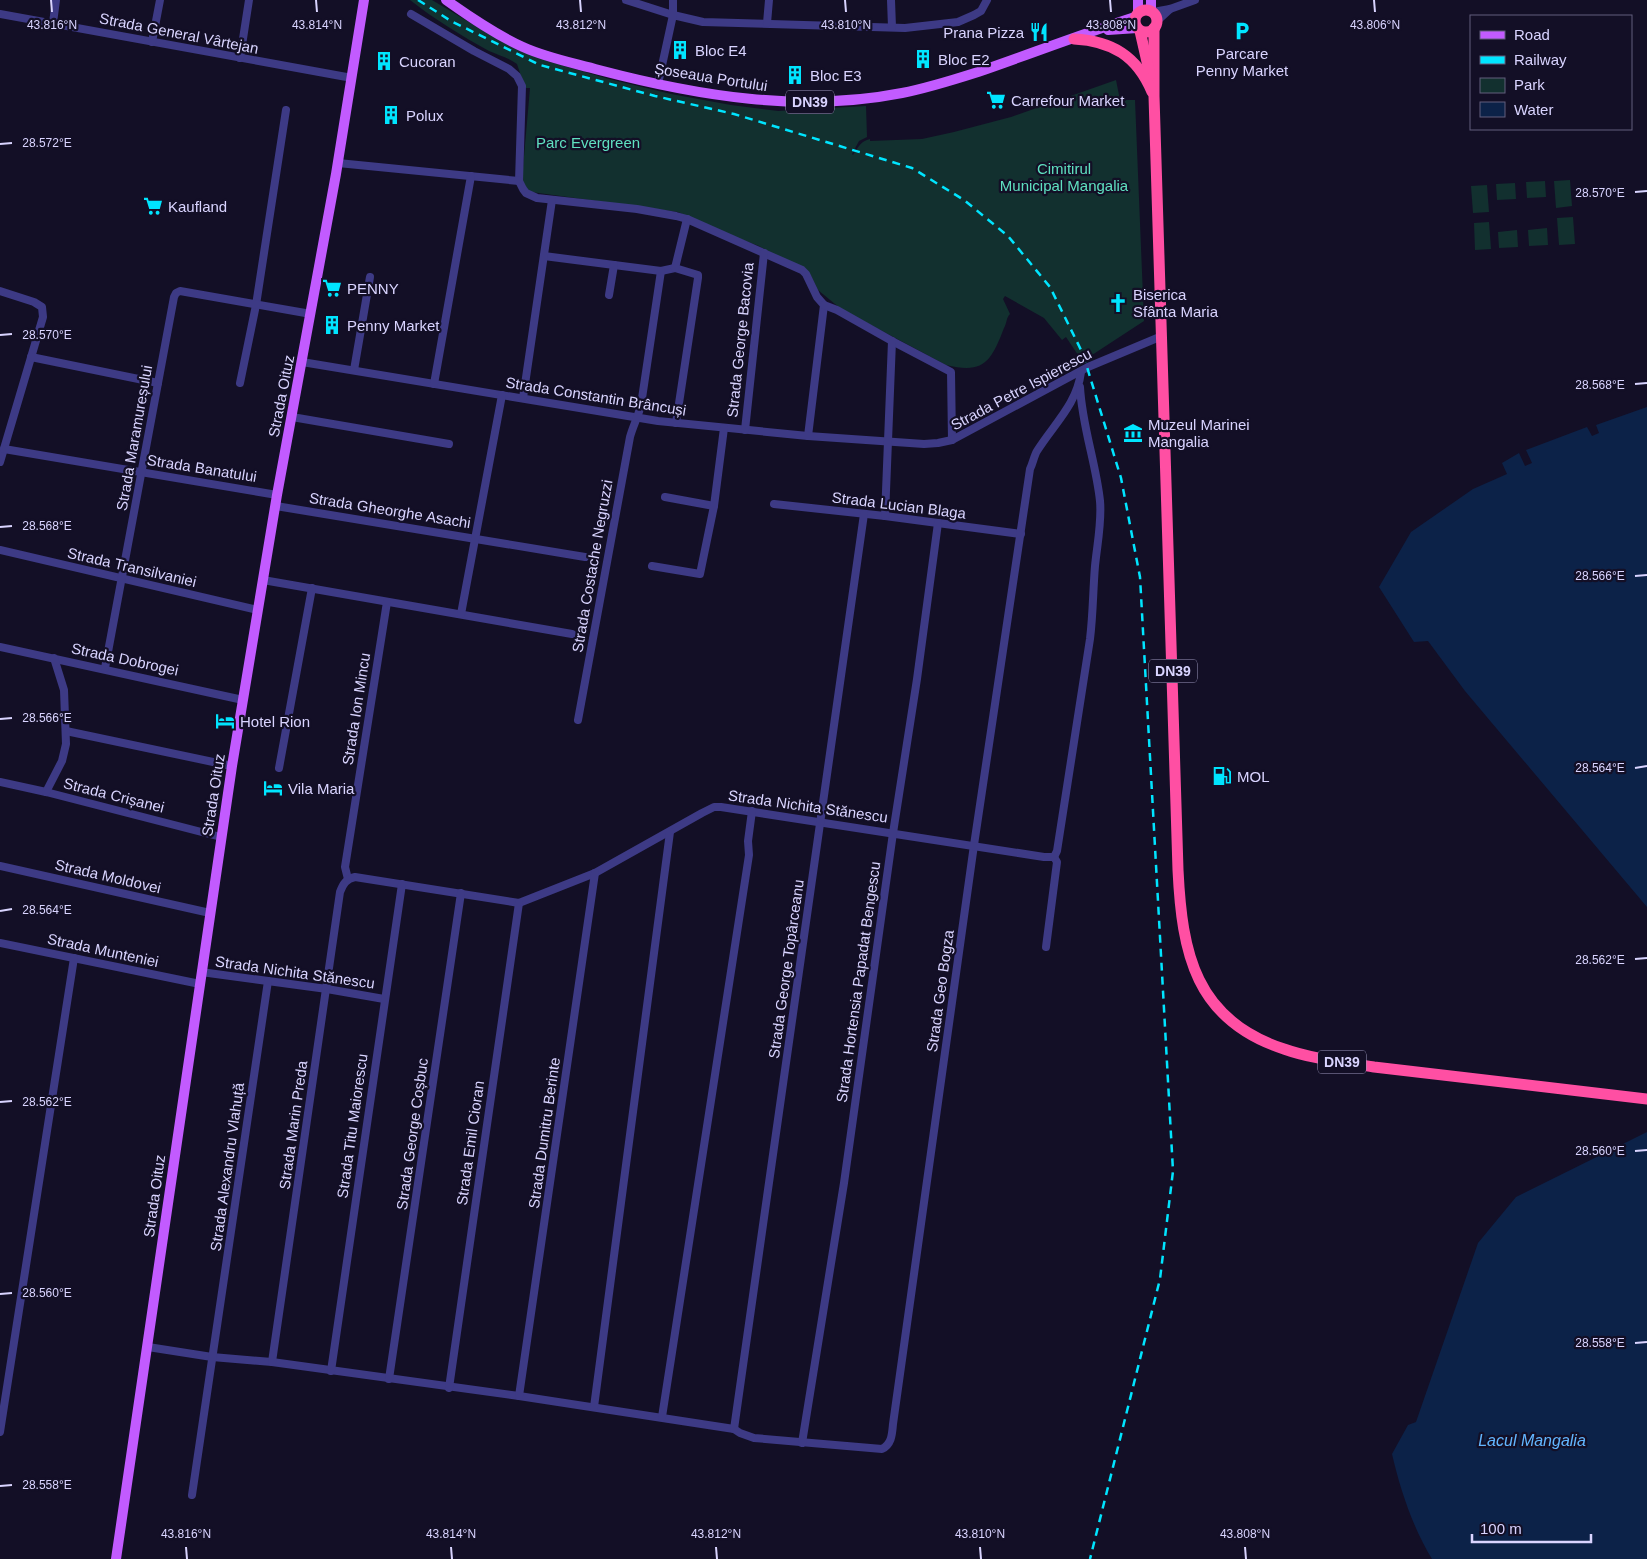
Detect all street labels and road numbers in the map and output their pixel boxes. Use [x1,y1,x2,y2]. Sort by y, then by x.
street label: Strada General Vârtejan [98,9,260,57]
street label: Șoseaua Portului [653,60,769,94]
road number: DN39 [786,90,834,114]
street label: Strada George Bacovia [723,261,757,418]
street label: Strada Petre Ispierescu [948,345,1094,433]
street label: Strada Oituz [265,353,297,439]
street label: Strada Maramureșului [113,364,155,512]
street label: Strada Constantin Brâncuși [504,373,688,419]
street label: Strada Banatului [146,451,258,485]
street label: Strada Costache Negruzzi [568,478,616,654]
street label: Strada Lucian Blaga [831,488,968,522]
street label: Strada Gheorghe Asachi [308,489,472,531]
street label: Strada Transilvaniei [66,544,198,590]
street label: Strada Dobrogei [70,639,180,679]
street label: Strada Ion Mincu [339,652,373,766]
road number: DN39 [1149,659,1197,682]
street label: Strada Oituz [198,752,228,838]
street label: Strada Crișanei [62,774,166,816]
street label: Strada Nichita Stănescu [727,786,889,826]
street label: Strada Moldovei [53,856,163,896]
street label: Strada Hortensia Papadat Bengescu [833,860,883,1104]
street label: Strada George Topârceanu [765,878,807,1060]
street label: Strada Geo Bogza [923,928,957,1053]
street label: Strada Munteniei [46,930,160,970]
street label: Strada Nichita Stănescu [214,952,376,992]
road number: DN39 [1318,1050,1366,1074]
street label: Strada Titu Maiorescu [333,1053,371,1199]
street label: Strada George Coșbuc [393,1056,431,1211]
street label: Strada Dumitru Berinte [525,1056,563,1210]
street label: Strada Marin Preda [276,1059,311,1191]
street label: Strada Emil Cioran [453,1079,487,1207]
street label: Strada Alexandru Vlahuță [207,1081,247,1252]
street label: Strada Oituz [140,1154,168,1238]

